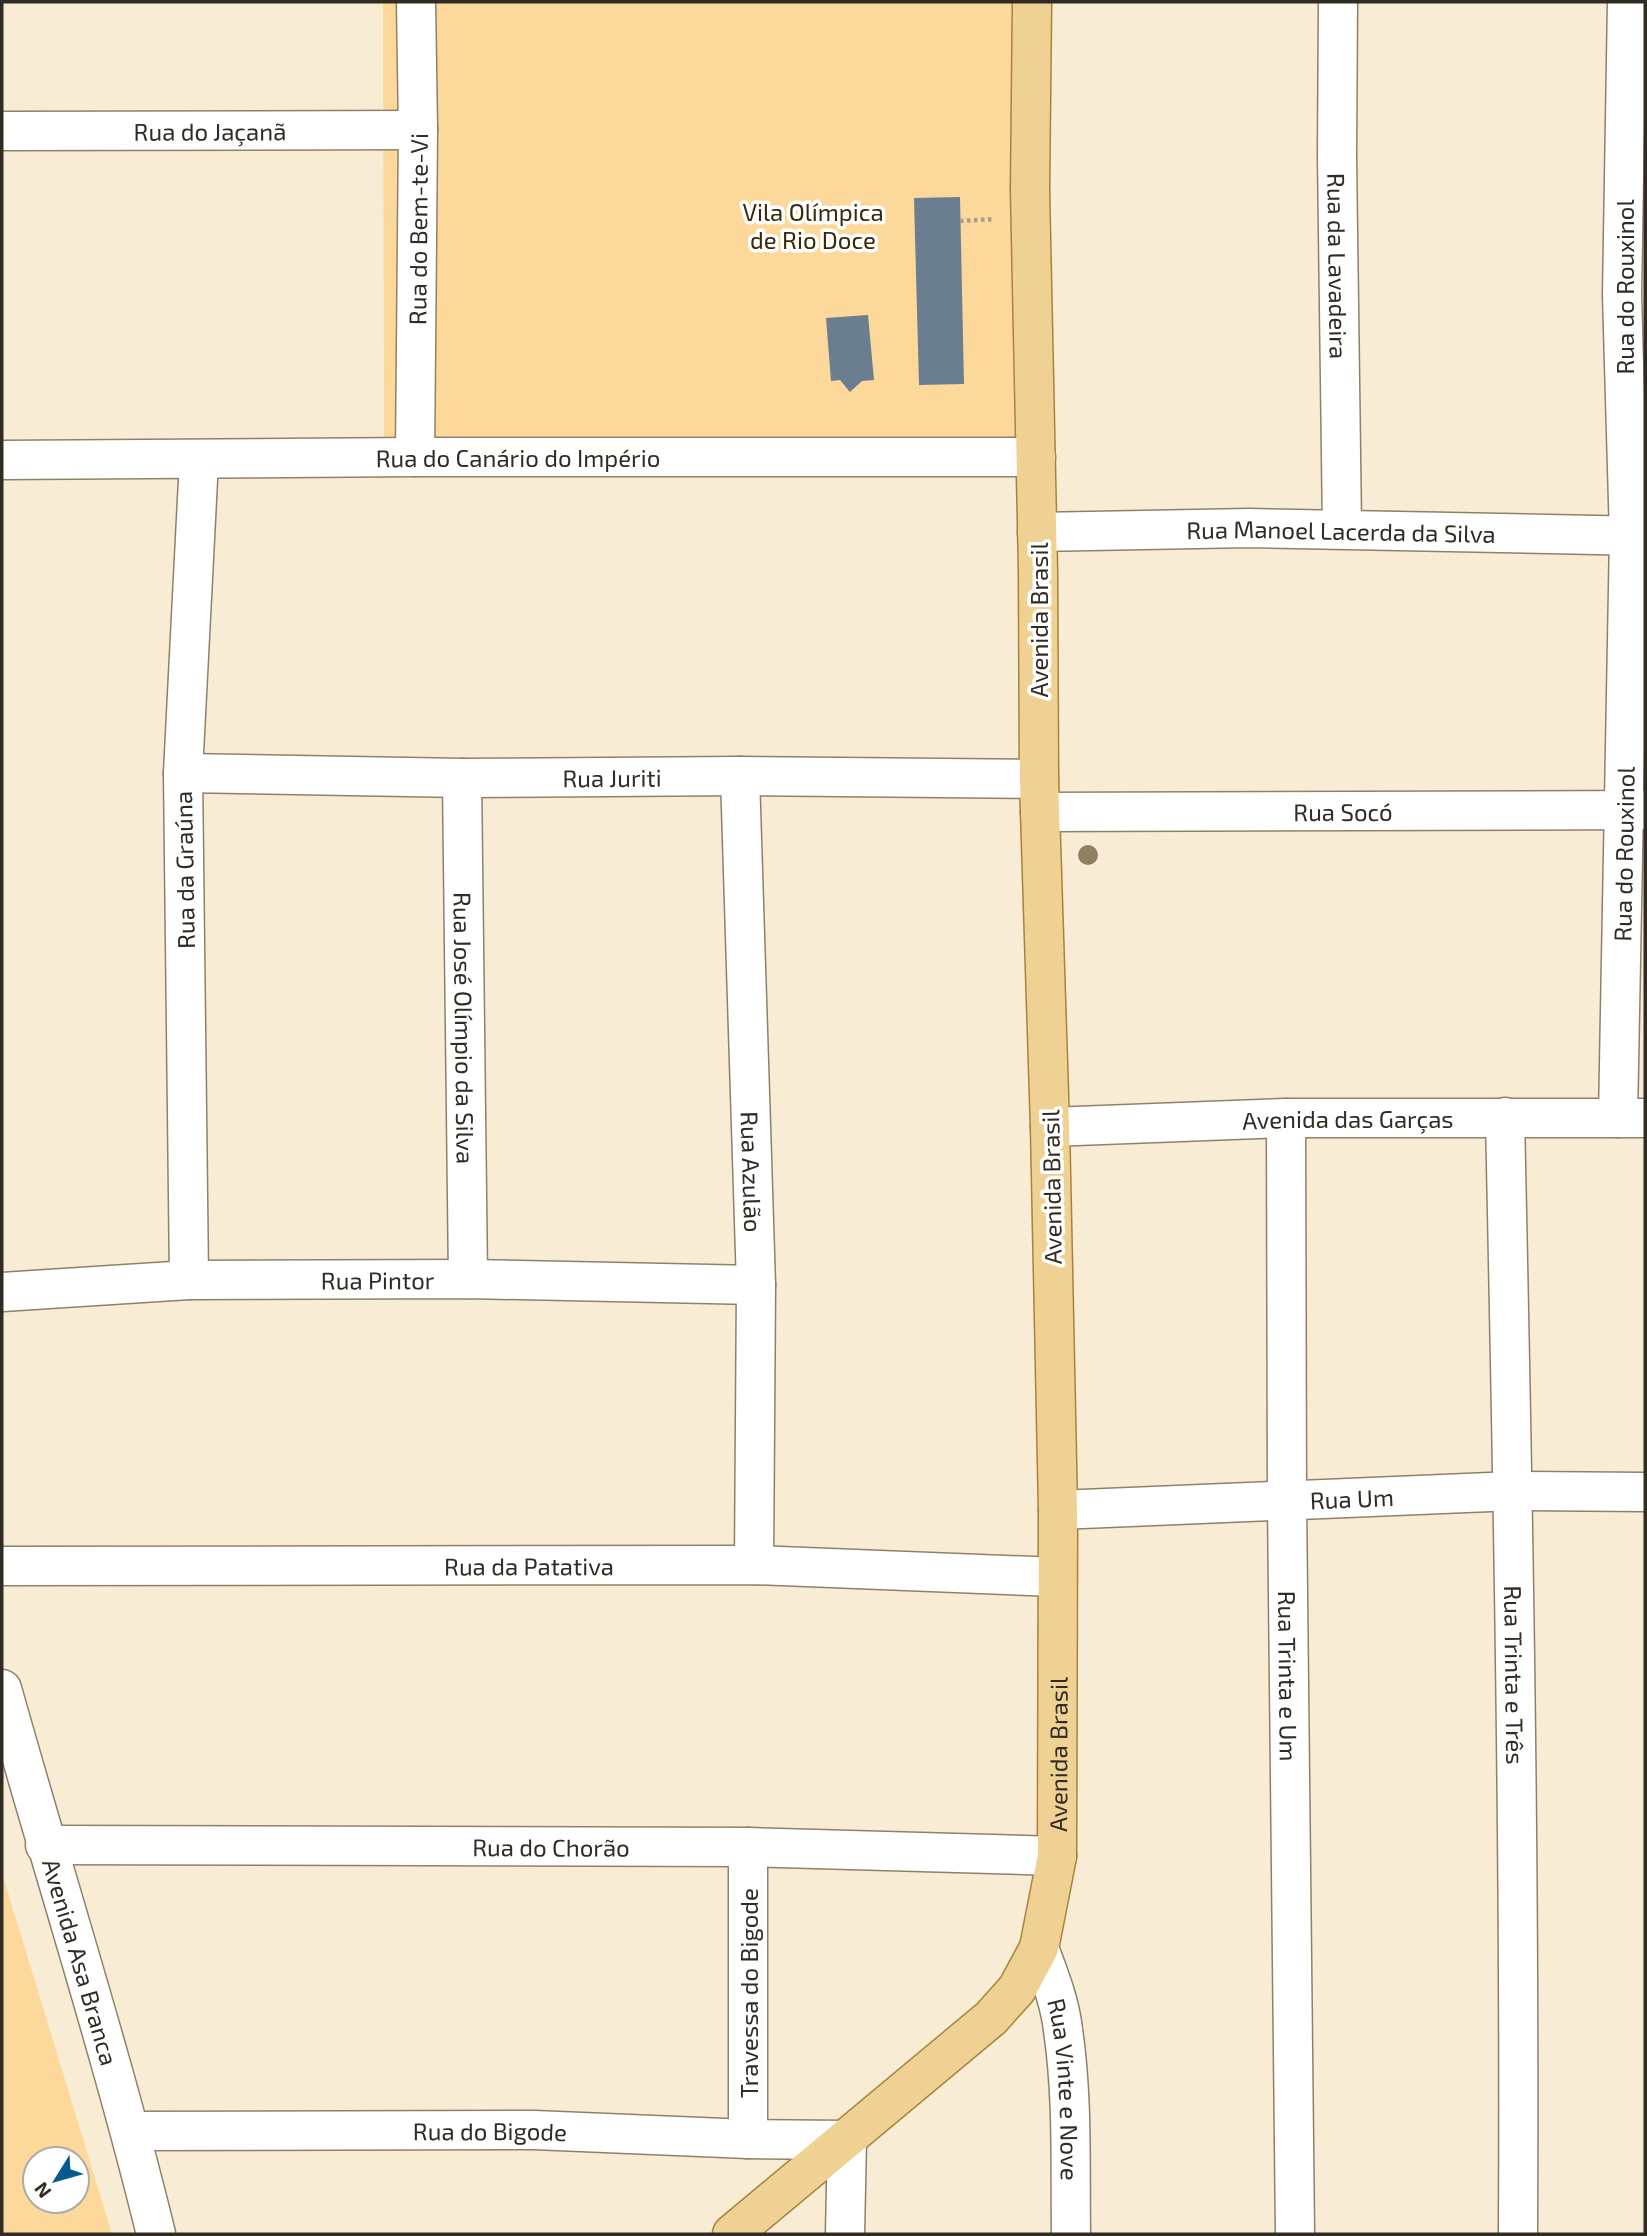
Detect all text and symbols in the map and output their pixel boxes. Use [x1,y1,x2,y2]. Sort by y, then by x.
street label: Rua do Jaçanã [134,116,286,146]
street label: Rua do Bem-te-Vi [402,133,432,325]
street label: Rua da Lavadeira [1323,173,1354,359]
park label: Vila Olímpica de Rio Doce [742,197,884,254]
street label: Rua do Rouxinol [1610,199,1639,375]
street label: Rua do Canário do Império [376,442,660,472]
street label: Rua Manoel Lacerda da Silva [1186,513,1496,547]
street label: Avenida Brasil [1024,542,1053,698]
street label: Rua Juriti [562,762,662,792]
street label: Rua do Rouxinol [1607,766,1639,942]
street label: Rua da Graúna [168,791,200,949]
street label: Rua Socó [1293,796,1393,826]
street label: Rua José Olímpio da Silva [449,892,481,1164]
street label: Avenida das Garças [1242,1104,1454,1134]
street label: Avenida Brasil [1035,1109,1067,1265]
street label: Rua Azulão [736,1111,769,1233]
street label: Rua Pintor [321,1265,435,1294]
street label: Rua Um [1309,1482,1394,1514]
street label: Rua da Patativa [444,1551,614,1580]
street label: Rua Trinta e Três [1499,1585,1531,1765]
street label: Rua Trinta e Um [1273,1590,1304,1762]
street label: Avenida Brasil [1043,1677,1072,1832]
street label: Rua do Chorão [472,1832,630,1861]
street label: Avenida Asa Branca [37,1855,125,2068]
street label: Travessa do Bigode [734,1888,763,2098]
street label: Rua Vinte e Nove [1043,1995,1085,2181]
street label: Rua do Bigode [413,2115,568,2146]
north arrow [21,2145,91,2215]
text: N [29,2178,55,2203]

